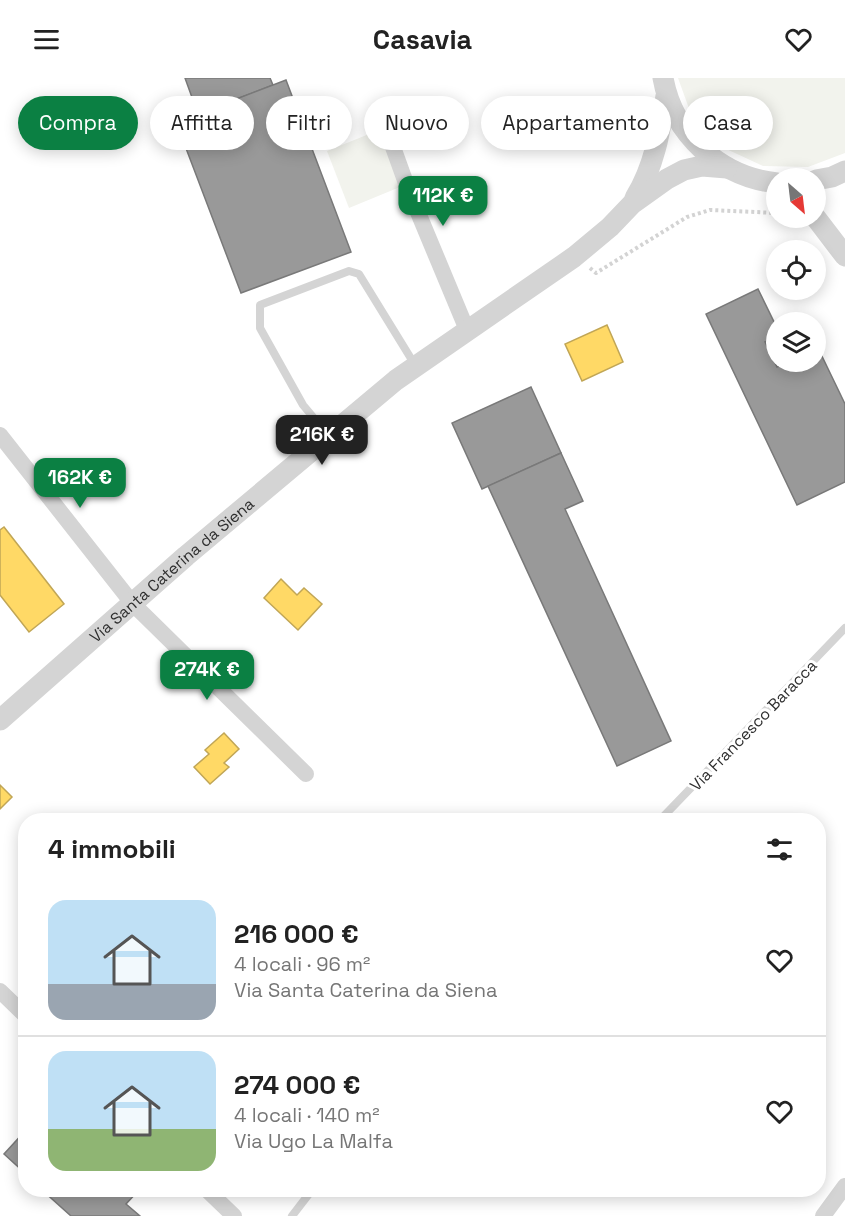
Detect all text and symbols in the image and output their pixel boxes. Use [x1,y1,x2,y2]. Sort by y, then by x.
text: Casavia [373,22,472,57]
icon: menu [30,23,63,56]
icon: heart [782,23,815,56]
chip: Compra [18,96,138,150]
chip: Affitta [150,96,254,150]
chip: Filtri [266,96,352,150]
chip: Nuovo [364,96,469,150]
chip: Appartamento [481,96,671,150]
chip: Casa [683,96,773,150]
north arrow [766,168,826,228]
map controls [766,168,826,372]
pin: 112K € [394,176,492,227]
text: 112K € [412,182,474,208]
button: locate [766,240,826,300]
button: layers [766,312,826,372]
pin: 216K € [273,415,371,466]
text: 216K € [290,421,354,447]
pin: 162K € [31,458,129,509]
text: 162K € [48,464,112,490]
street label: Via Santa Caterina da Siena [85,493,259,647]
pin: 274K € [158,650,256,701]
street label: Via Francesco Baracca [685,655,822,795]
text: 274K € [174,656,240,682]
text: 4 immobili [48,832,176,866]
icon: filters [763,833,796,866]
text: 216 000 € [234,917,359,951]
icon: home [96,924,168,996]
icon: heart [763,944,796,977]
text: 4 locali · 96 m² [234,951,370,977]
text: Via Santa Caterina da Siena [234,977,497,1003]
text: 274 000 € [234,1068,360,1102]
icon: home [96,1075,168,1147]
icon: heart [763,1095,796,1128]
text: 4 locali · 140 m² [234,1102,380,1128]
text: Via Ugo La Malfa [234,1128,393,1154]

